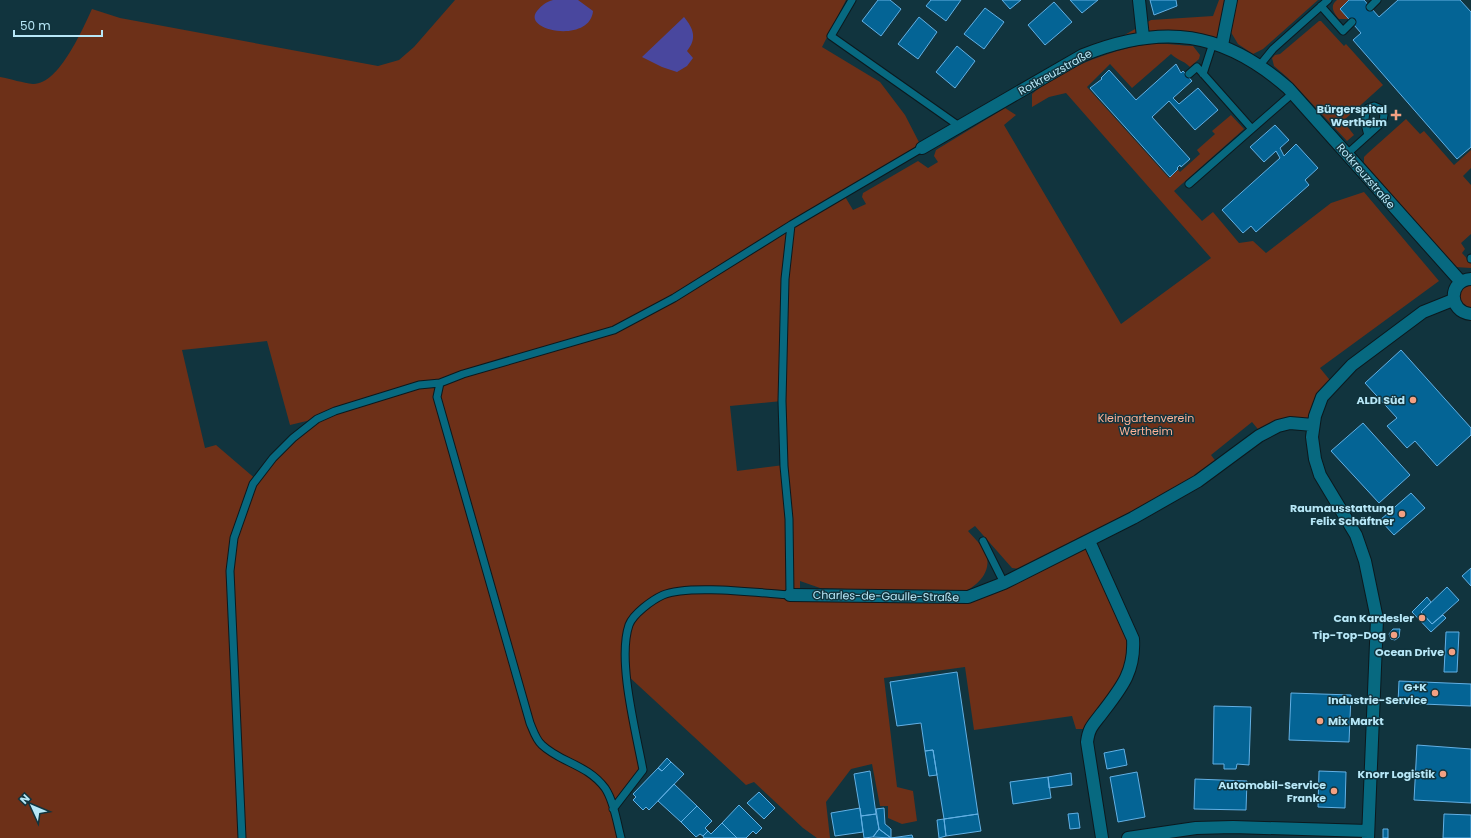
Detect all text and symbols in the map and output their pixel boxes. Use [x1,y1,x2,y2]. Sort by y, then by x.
scale bar [14,12,102,38]
text: 50 m [20,17,51,34]
street label: Rotkreuzstraße [1015,45,1095,99]
place label: Bürgerspital Wertheim [1317,101,1387,130]
marker: Bürgerspital Wertheim [1390,109,1402,121]
street label: Rotkreuzstraße [1333,140,1399,212]
place label: ALDI Süd [1356,392,1405,408]
marker: ALDI Süd [1408,395,1418,405]
park label: Kleingartenverein Wertheim [1098,410,1194,439]
place label: Raumausstattung Felix Schäftner [1290,500,1394,529]
marker: Raumausstattung Felix Schäftner [1397,509,1407,519]
street label: Charles-de-Gaulle-Straße [813,587,959,605]
place label: Can Kardesler [1333,610,1414,626]
marker: Can Kardesler [1417,613,1427,623]
place label: Tip-Top-Dog [1313,627,1386,643]
marker: Tip-Top-Dog [1389,630,1399,640]
place label: Ocean Drive [1375,644,1444,660]
marker: Ocean Drive [1447,647,1457,657]
place label: G+K Industrie-Service [1328,679,1427,708]
marker: G+K Industrie-Service [1430,688,1440,698]
place label: Mix Markt [1328,713,1384,729]
marker: Mix Markt [1315,716,1325,726]
place label: Knorr Logistik [1358,766,1435,782]
marker: Knorr Logistik [1438,769,1448,779]
place label: Automobil-Service Franke [1218,777,1326,806]
north arrow [12,786,52,826]
marker: Automobil-Service Franke [1329,786,1339,796]
text: N [16,791,33,808]

